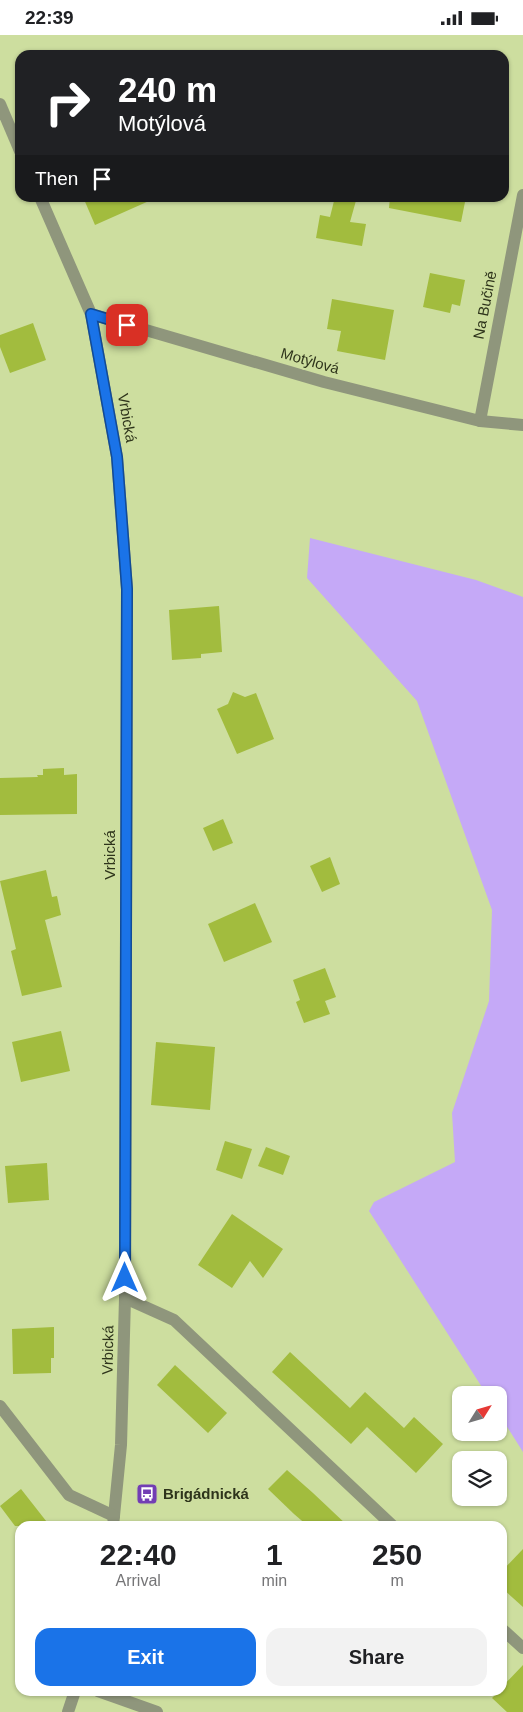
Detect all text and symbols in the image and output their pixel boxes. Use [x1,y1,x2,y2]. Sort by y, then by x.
text: 22:39 [25,7,74,28]
icon: right [35,70,100,135]
text: 240 m [118,70,217,109]
text: Motýlová [118,111,206,136]
icon: arrive [88,165,116,193]
text: Then [35,168,78,189]
street label: Na Bučině [470,269,499,340]
pin [106,304,148,346]
icon: arrive [113,311,141,339]
street label: Motýlová [279,344,342,377]
street label: Vrbická [115,392,140,444]
street label: Vrbická [101,830,118,880]
position arrow [98,1251,150,1303]
street label: Vrbická [99,1324,116,1375]
north arrow [452,1386,508,1441]
map controls [452,1386,507,1506]
button: layers [452,1451,507,1506]
bus stop icon: Brigádnická [135,1482,159,1506]
place label: Brigádnická [163,1485,250,1502]
text: 22:40 [100,1538,177,1571]
text: 1 [266,1538,283,1571]
text: 250 [372,1538,422,1571]
text: Arrival [116,1572,161,1589]
text: min [261,1572,287,1589]
text: m [390,1572,404,1589]
button: Exit [35,1628,256,1686]
button: Share [266,1628,487,1686]

